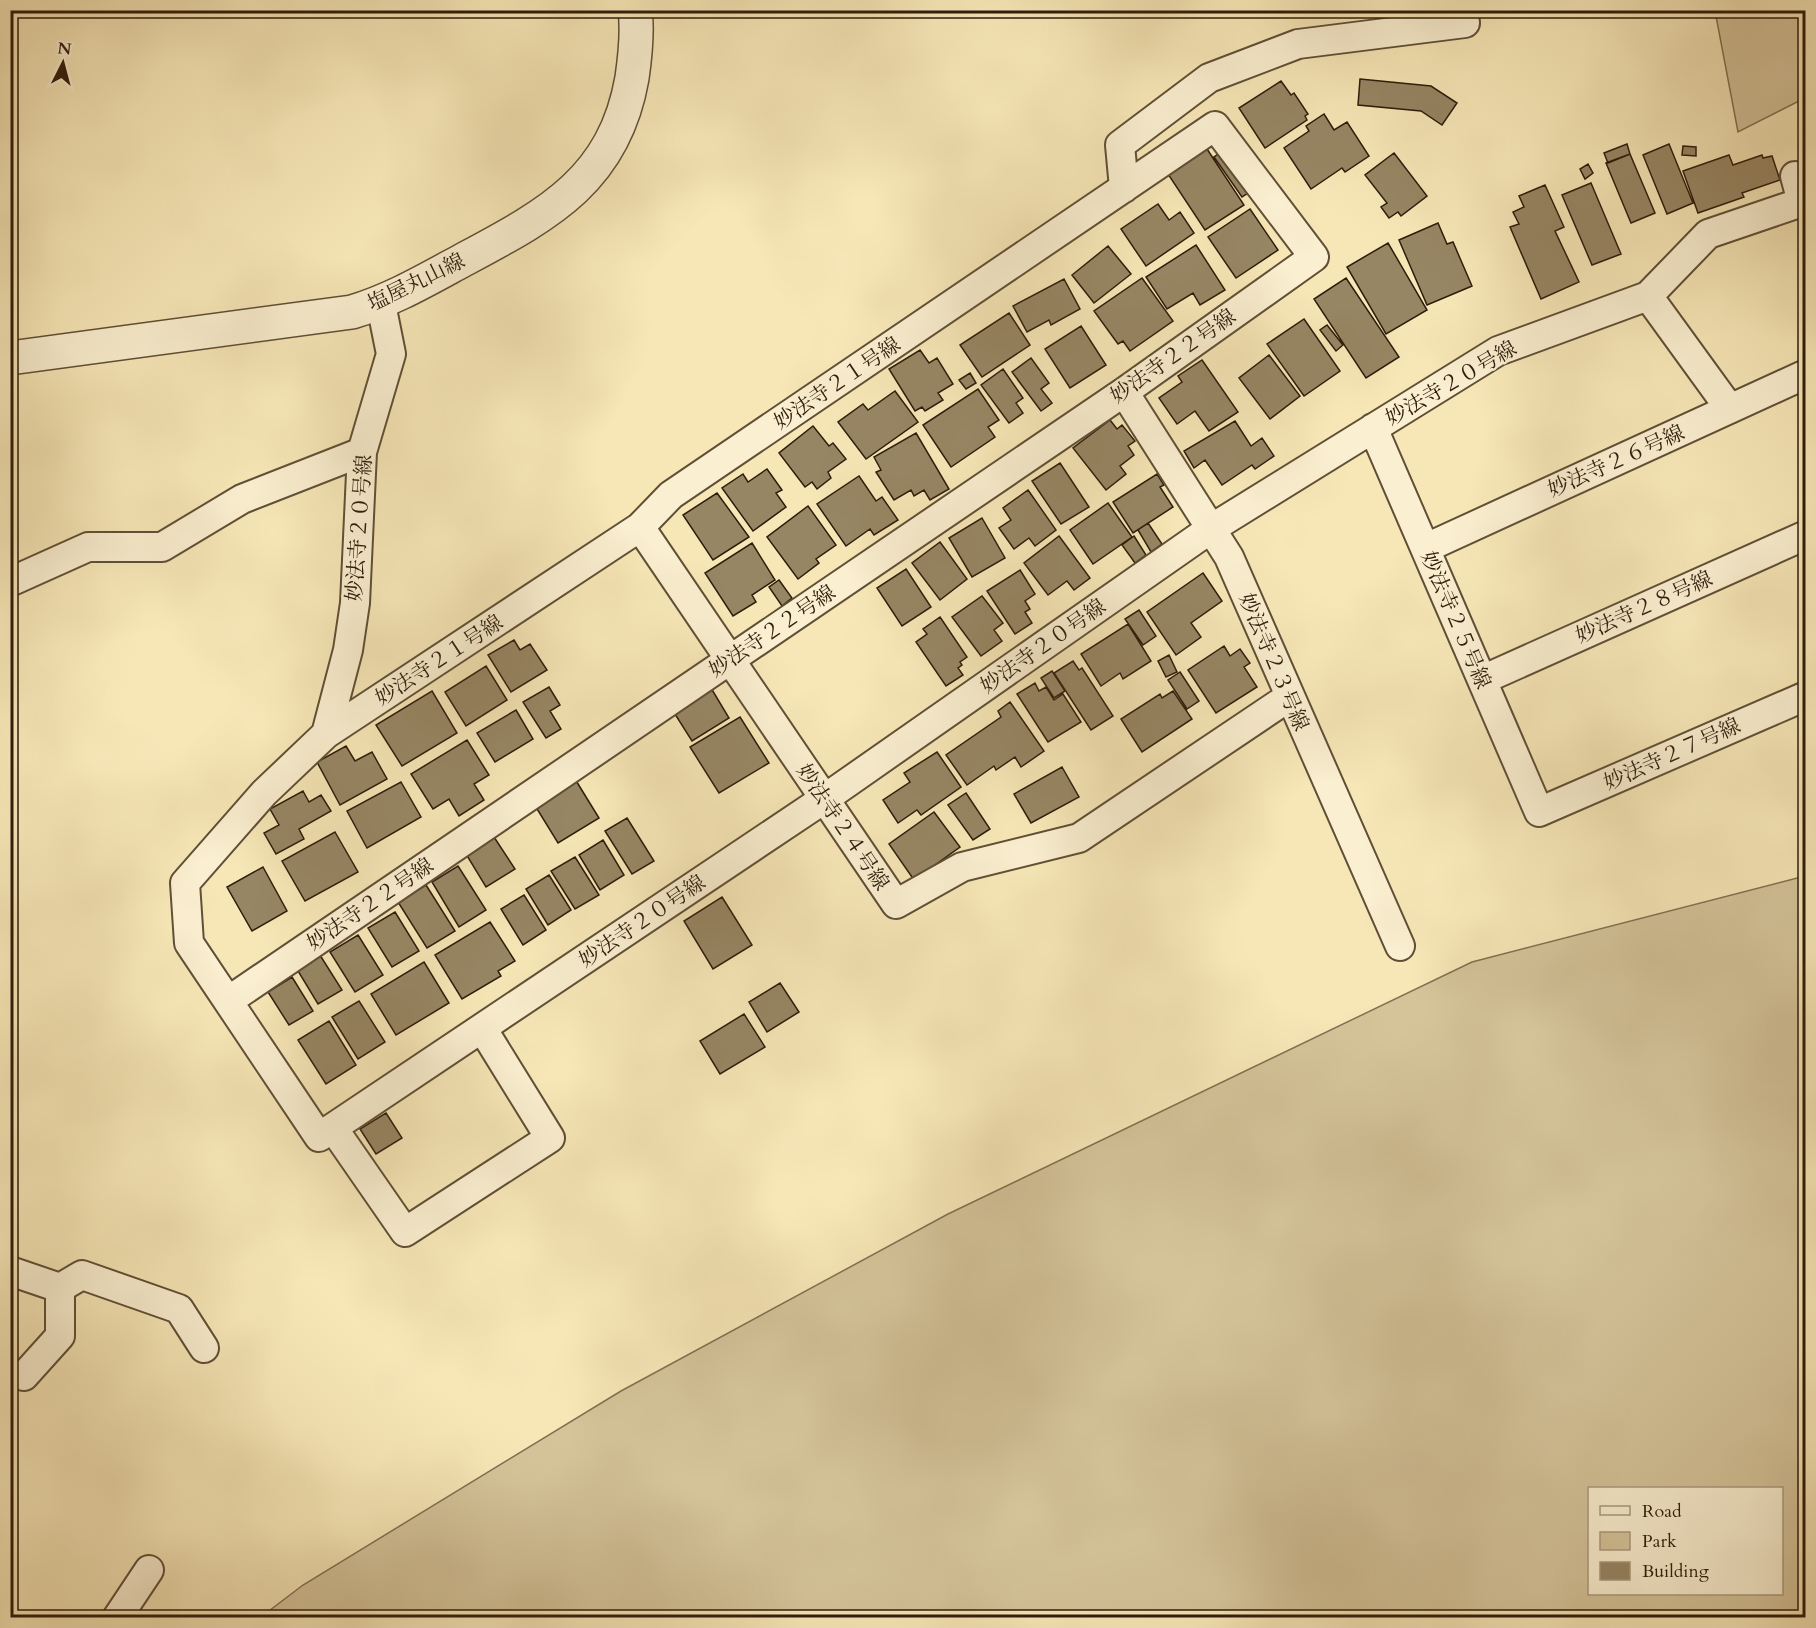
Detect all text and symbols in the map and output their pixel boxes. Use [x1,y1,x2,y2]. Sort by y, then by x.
north arrow [33,33,93,93]
text: N [56,37,73,61]
street label: 塩屋丸山線 [363,246,470,318]
street label: 妙法寺２２号線 [1105,302,1242,410]
street label: 妙法寺２１号線 [768,330,906,437]
street label: 妙法寺２０号線 [1380,334,1522,433]
street label: 妙法寺２６号線 [1543,418,1689,505]
street label: 妙法寺２０号線 [340,454,379,602]
street label: 妙法寺２５号線 [1413,547,1498,694]
street label: 妙法寺２８号線 [1571,564,1717,651]
street label: 妙法寺２２号線 [703,578,841,685]
street label: 妙法寺２３号線 [1231,589,1316,736]
street label: 妙法寺２０号線 [975,592,1112,700]
street label: 妙法寺２１号線 [370,608,509,713]
street label: 妙法寺２７号線 [1599,711,1745,798]
street label: 妙法寺２４号線 [789,758,896,896]
street label: 妙法寺２２号線 [301,851,439,958]
street label: 妙法寺２０号線 [573,868,711,975]
legend [1588,1487,1783,1595]
text: Road [1642,1499,1682,1524]
text: Park [1642,1529,1677,1554]
text: Building [1642,1559,1710,1584]

